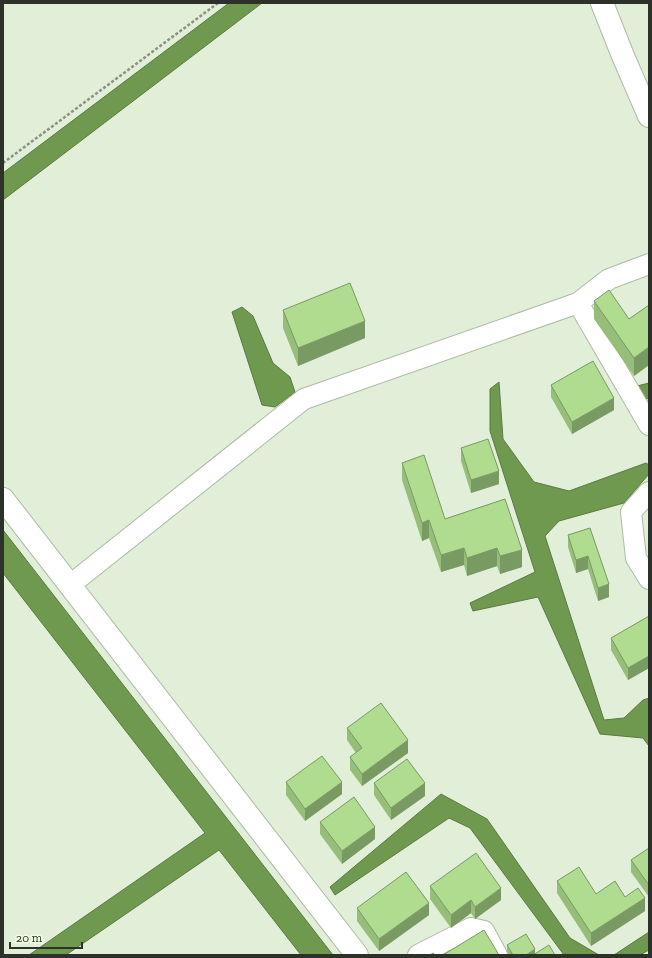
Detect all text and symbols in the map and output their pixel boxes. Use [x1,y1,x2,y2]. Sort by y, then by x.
scale bar [10,924,82,950]
text: 20 m [16,931,43,945]

